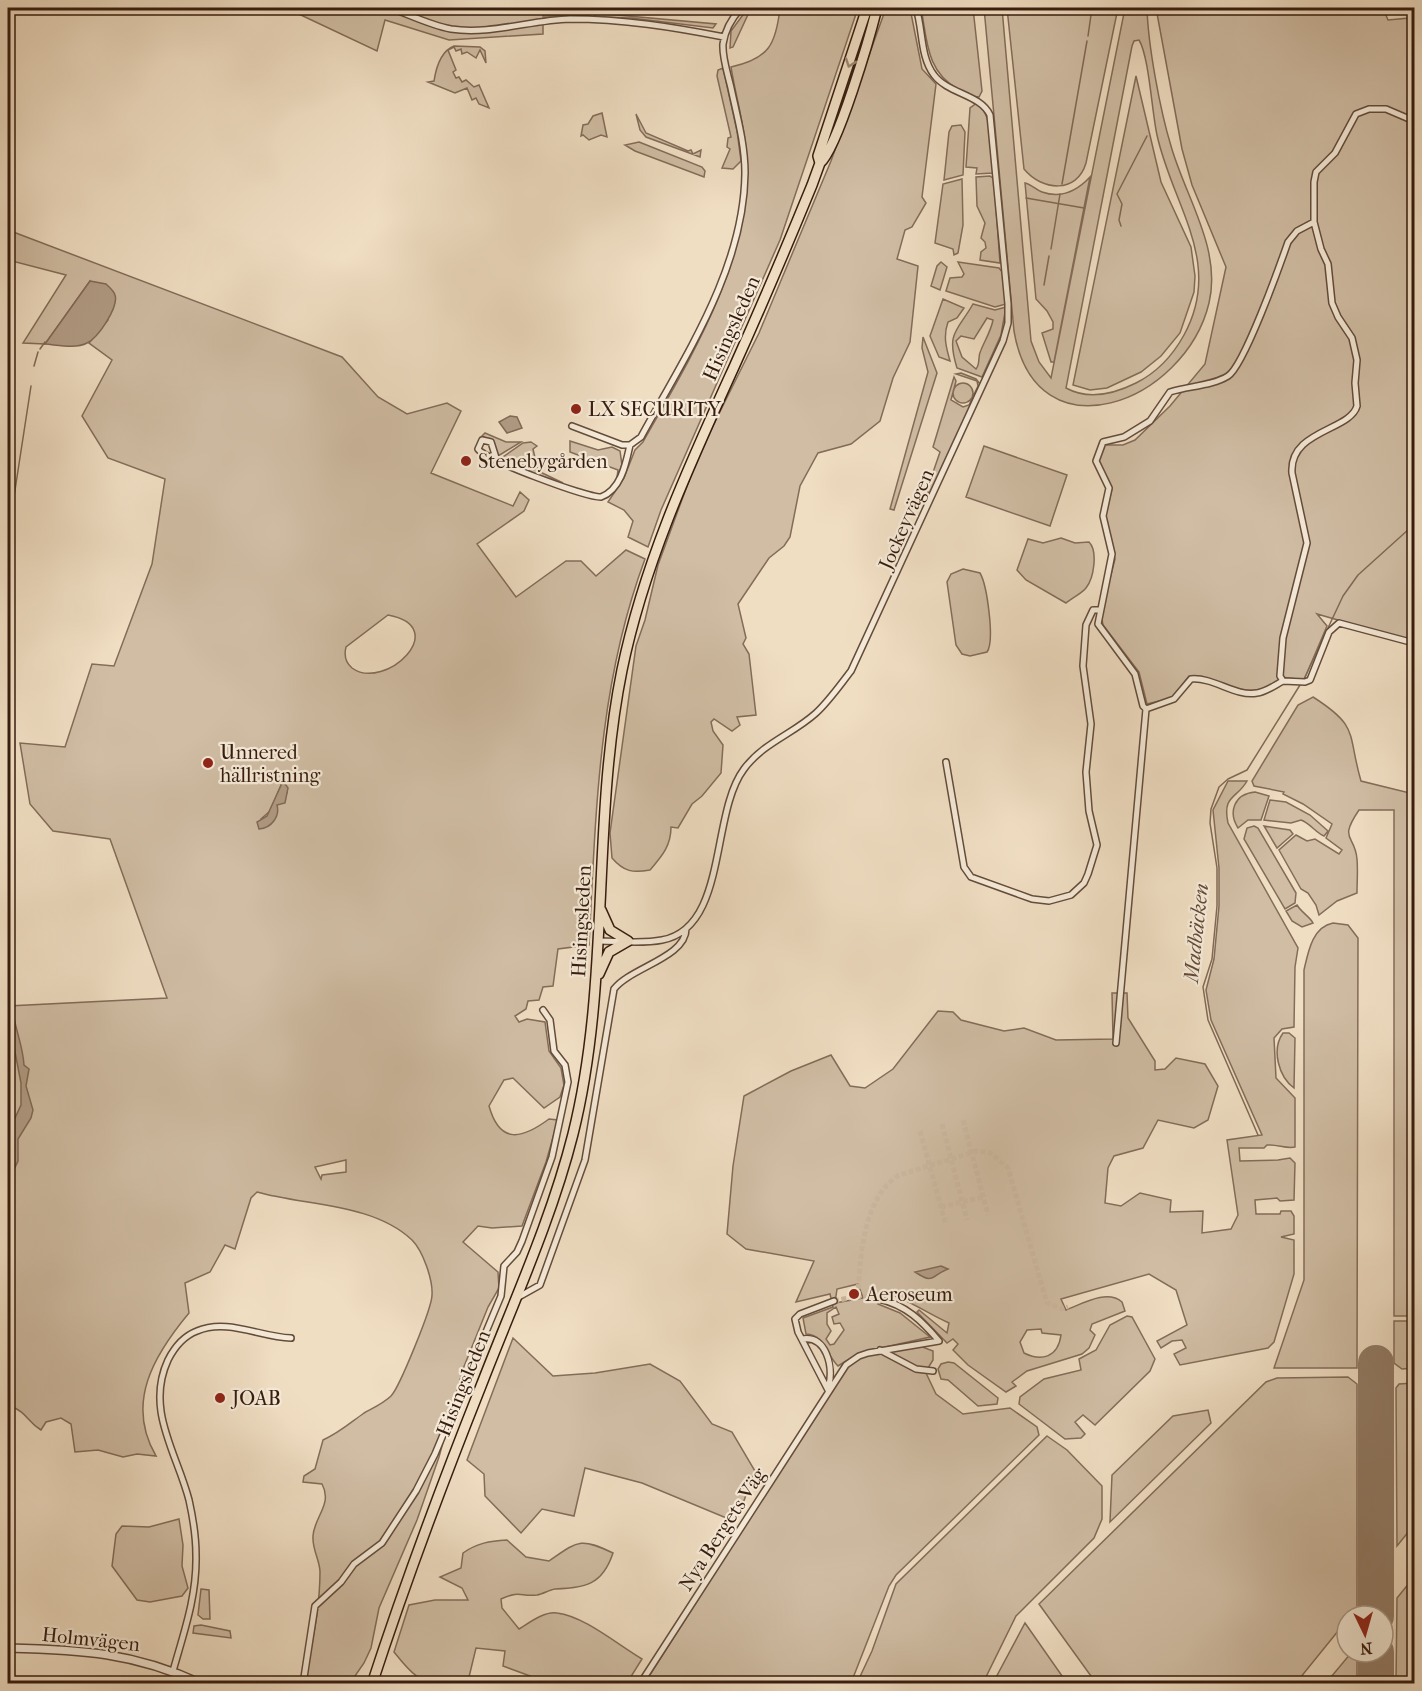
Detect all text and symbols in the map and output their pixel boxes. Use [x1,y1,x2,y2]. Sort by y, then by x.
one-way arrow [844,57,857,68]
street label: Hisingsleden [698,272,765,384]
place label: LX SECURITY [588,398,722,421]
marker: LX SECURITY [569,402,583,416]
place label: Stenebygården [478,450,608,473]
marker: Stenebygården [459,454,473,468]
street label: Jockeyvägen [873,465,939,575]
place label: Unnered hällristning [220,741,321,787]
marker: Unnered hällristning [201,756,215,770]
street label: Hisingsleden [567,864,596,978]
water label: Madbäcken [1179,882,1213,986]
place label: Aeroseum [865,1283,953,1306]
marker: Aeroseum [847,1287,861,1301]
street label: Hisingsleden [432,1326,495,1440]
place label: JOAB [230,1387,281,1410]
marker: JOAB [213,1391,227,1405]
street label: Nya Bergets Väg [674,1463,771,1595]
north arrow [1335,1604,1395,1664]
street label: Holmvägen [41,1623,142,1656]
text: N [1359,1638,1373,1659]

